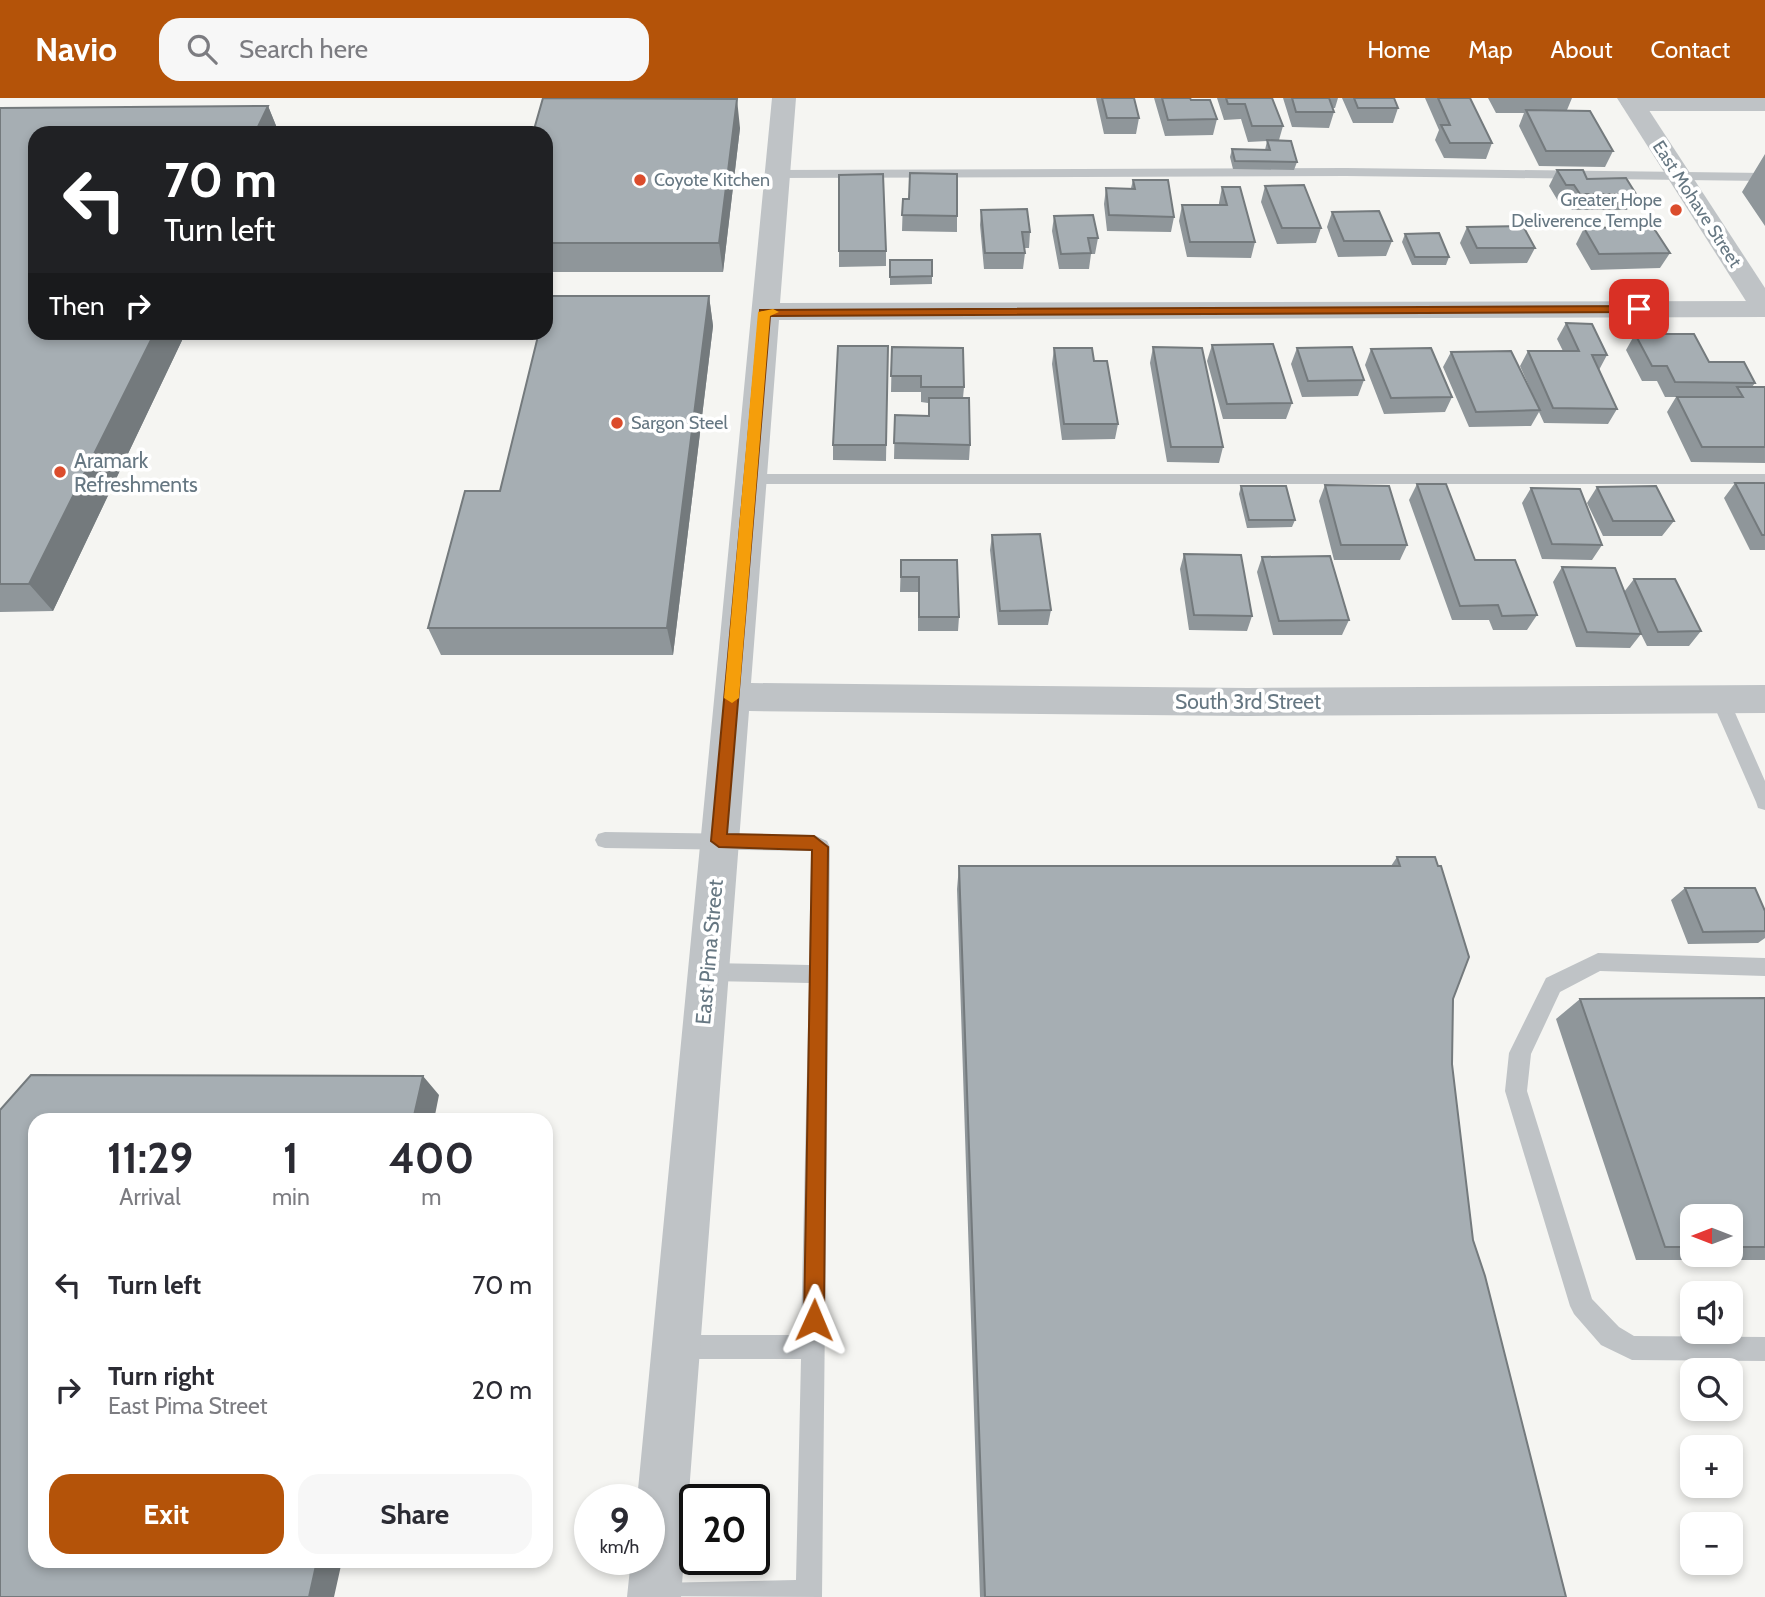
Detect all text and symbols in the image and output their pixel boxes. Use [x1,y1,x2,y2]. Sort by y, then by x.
search box [159,18,649,81]
text: Navio [35,29,117,69]
icon: search [183,30,221,68]
text: Search here [239,33,368,65]
text: Home [1367,35,1430,64]
text: Map [1468,35,1513,64]
text: About [1551,35,1613,64]
text: Contact [1651,35,1730,64]
street label: East Mohave Street [1648,136,1746,272]
text: 70 m [164,150,277,209]
icon: left [49,154,140,245]
place label: Coyote Kitchen [654,169,770,191]
marker: Coyote Kitchen [632,172,648,188]
place label: Greater Hope Deliverence Temple [1511,189,1662,232]
marker: Greater Hope Deliverence Temple [1668,202,1684,218]
text: Turn left [164,210,275,249]
pin [1609,279,1669,339]
icon: right [119,287,157,325]
text: Then [49,290,105,322]
icon: arrive [1620,290,1658,328]
place label: Sargon Steel [631,412,728,434]
marker: Sargon Steel [609,415,625,431]
place label: Aramark Refreshments [74,448,198,497]
marker: Aramark Refreshments [52,464,68,480]
street label: South 3rd Street [1175,689,1321,714]
street label: East Pima Street [690,878,728,1026]
text: 11:29 [107,1132,193,1184]
text: 1 [283,1132,299,1184]
text: 400 [389,1132,474,1184]
text: Arrival [119,1183,181,1211]
text: min [272,1183,310,1211]
text: m [421,1183,441,1211]
north arrow [1680,1204,1743,1267]
map controls [1680,1204,1743,1575]
icon: left [49,1266,87,1304]
text: Turn left [108,1269,201,1301]
text: 70 m [472,1269,532,1301]
button: sound [1680,1281,1743,1344]
position arrow [777,1283,851,1357]
button: search [1680,1358,1743,1421]
text: Turn right [108,1360,214,1392]
icon: right [49,1371,87,1409]
text: 20 m [472,1374,532,1406]
text: East Pima Street [108,1392,268,1420]
button: + [1680,1435,1743,1498]
button: Exit [49,1474,284,1554]
button: Share [298,1474,532,1554]
speed limit sign: 20 [679,1484,770,1575]
text: 9 [610,1499,629,1542]
button: − [1680,1512,1743,1575]
text: km/h [600,1536,639,1558]

